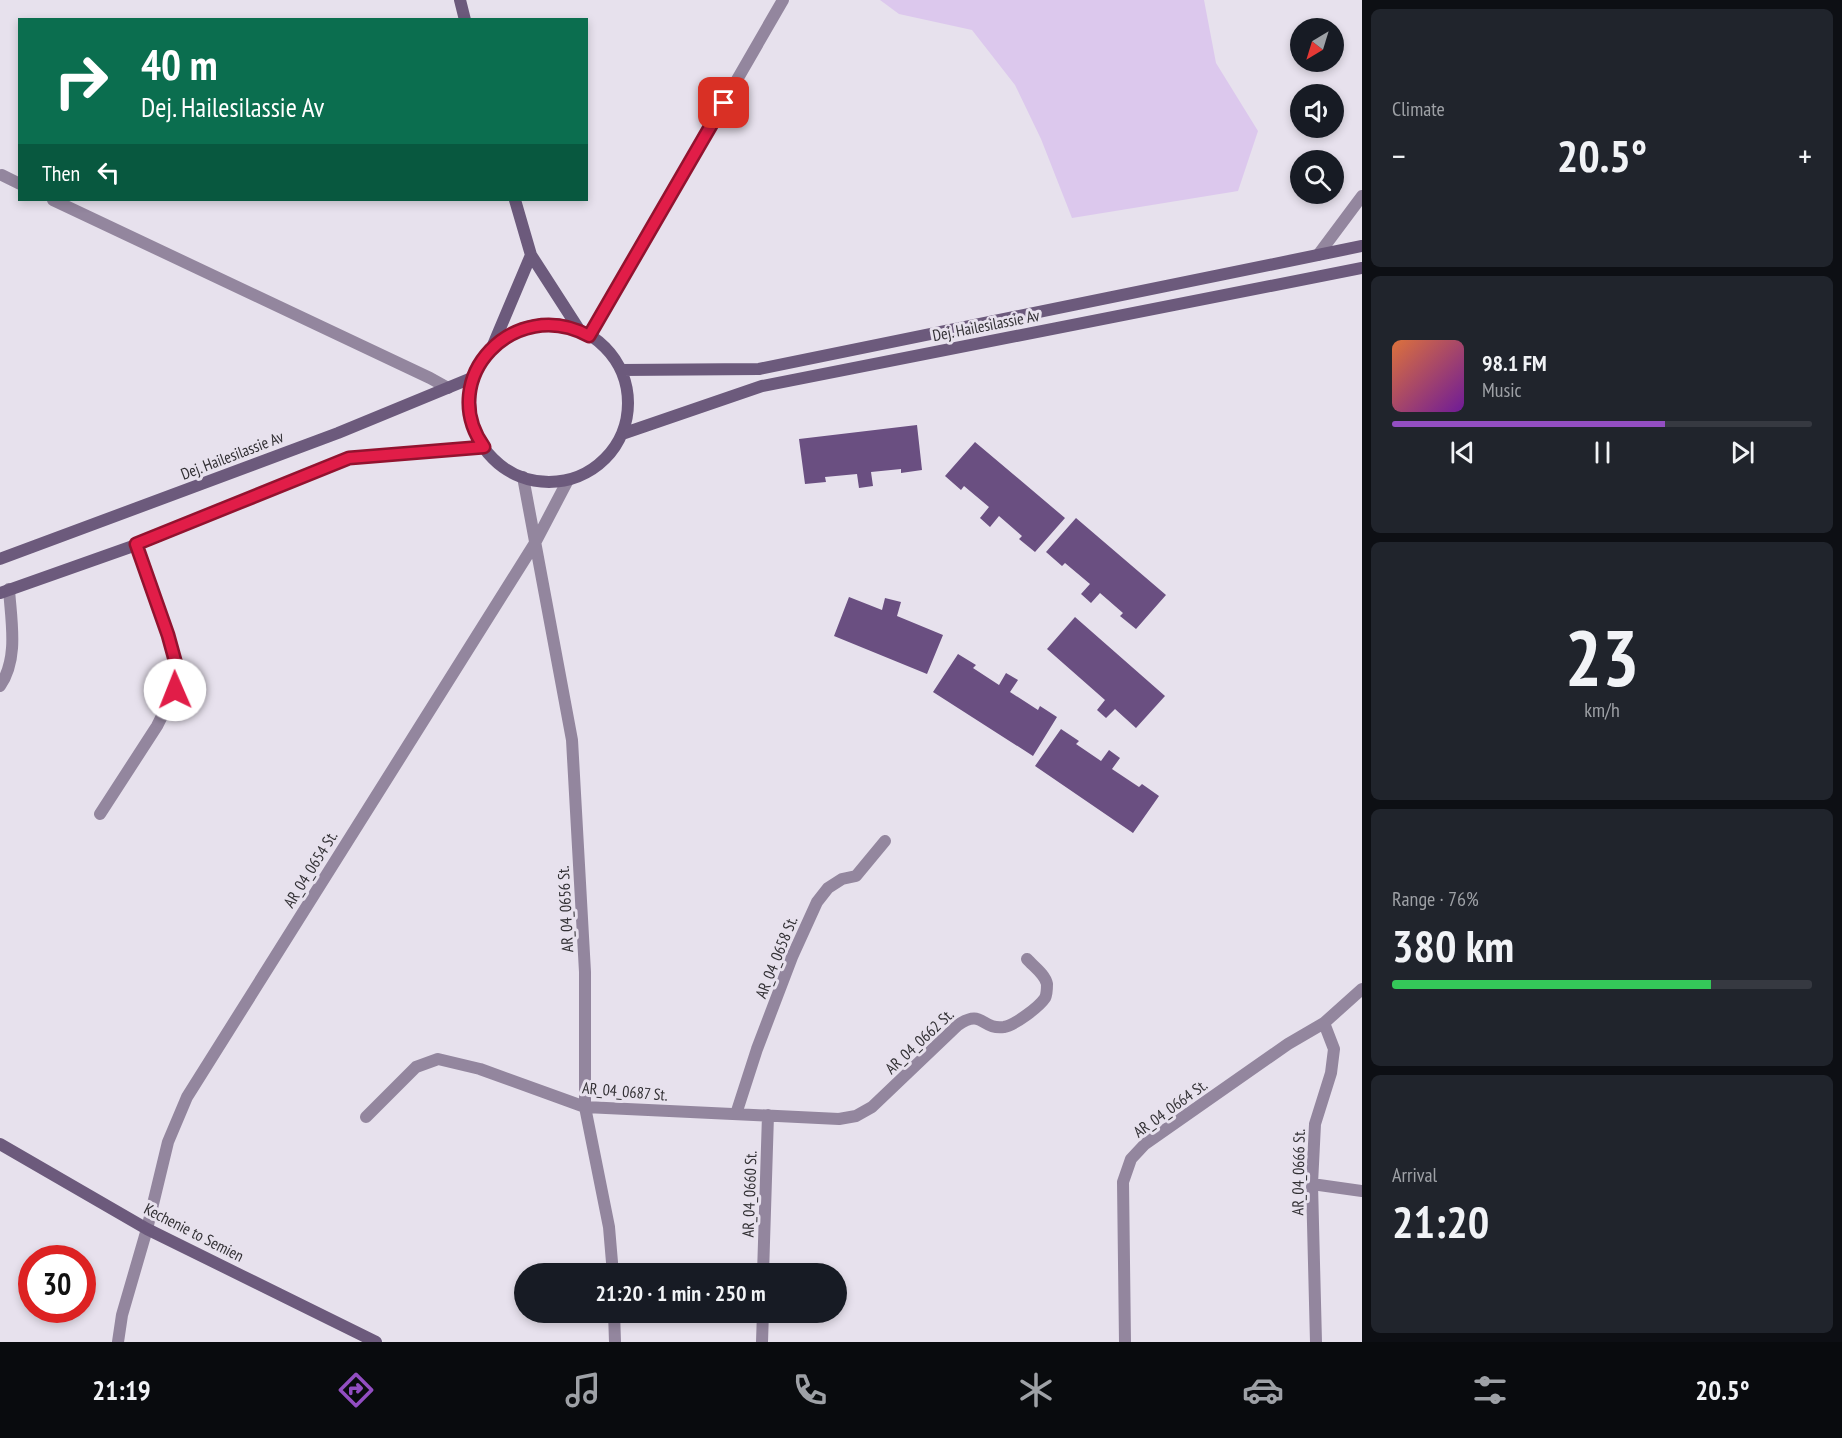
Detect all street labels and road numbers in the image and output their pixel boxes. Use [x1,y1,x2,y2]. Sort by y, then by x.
street label: Dej. Hailesilassie Av [931,305,1042,345]
street label: Dej. Hailesilassie Av [178,426,287,484]
street label: AR_04_0654 St. [279,827,342,911]
street label: AR_04_0656 St. [553,865,577,953]
street label: AR_04_0658 St. [751,913,802,1001]
street label: AR_04_0662 St. [881,1004,958,1078]
street label: AR_04_0664 St. [1129,1074,1211,1142]
street label: AR_04_0687 St. [581,1077,669,1105]
street label: AR_04_0666 St. [1287,1128,1309,1215]
street label: AR_04_0660 St. [737,1150,761,1238]
street label: Kechenie to Semien [141,1198,247,1266]

